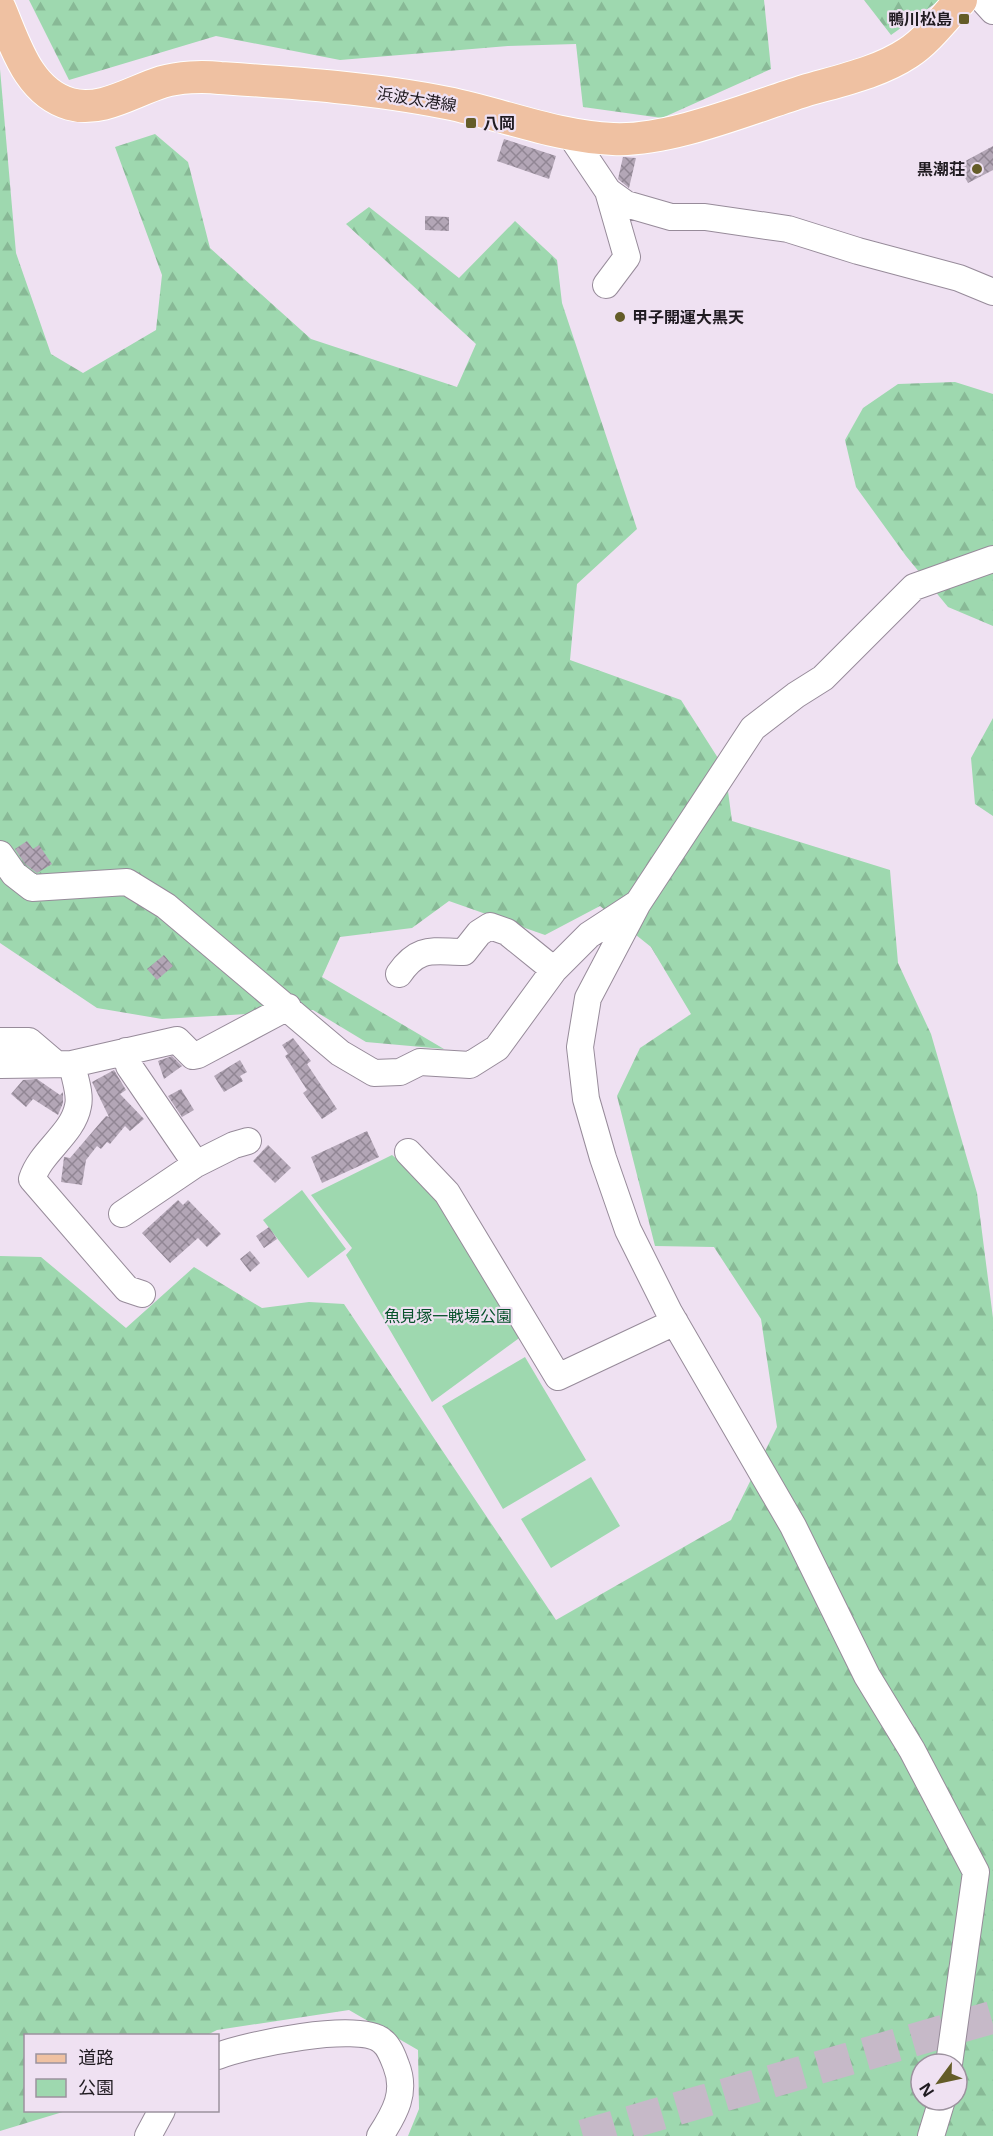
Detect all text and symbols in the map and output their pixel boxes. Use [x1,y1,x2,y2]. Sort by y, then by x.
place label: 鴨川松島 [888,8,952,30]
marker: 鴨川松島 [957,12,971,26]
street label: 浜波太港線 [376,82,458,116]
place label: 八岡 [483,112,515,134]
marker: 八岡 [464,116,478,130]
place label: 黒潮荘 [917,158,965,180]
marker: 黒潮荘 [970,162,984,176]
place label: 甲子開運大黒天 [632,306,744,328]
marker: 甲子開運大黒天 [613,310,627,324]
park label: 魚見塚一戦場公園 [384,1305,512,1327]
legend [24,2034,219,2112]
text: 道路 [78,2045,114,2069]
north arrow [909,2052,969,2112]
text: 公園 [78,2075,114,2099]
text: N [914,2079,939,2102]

